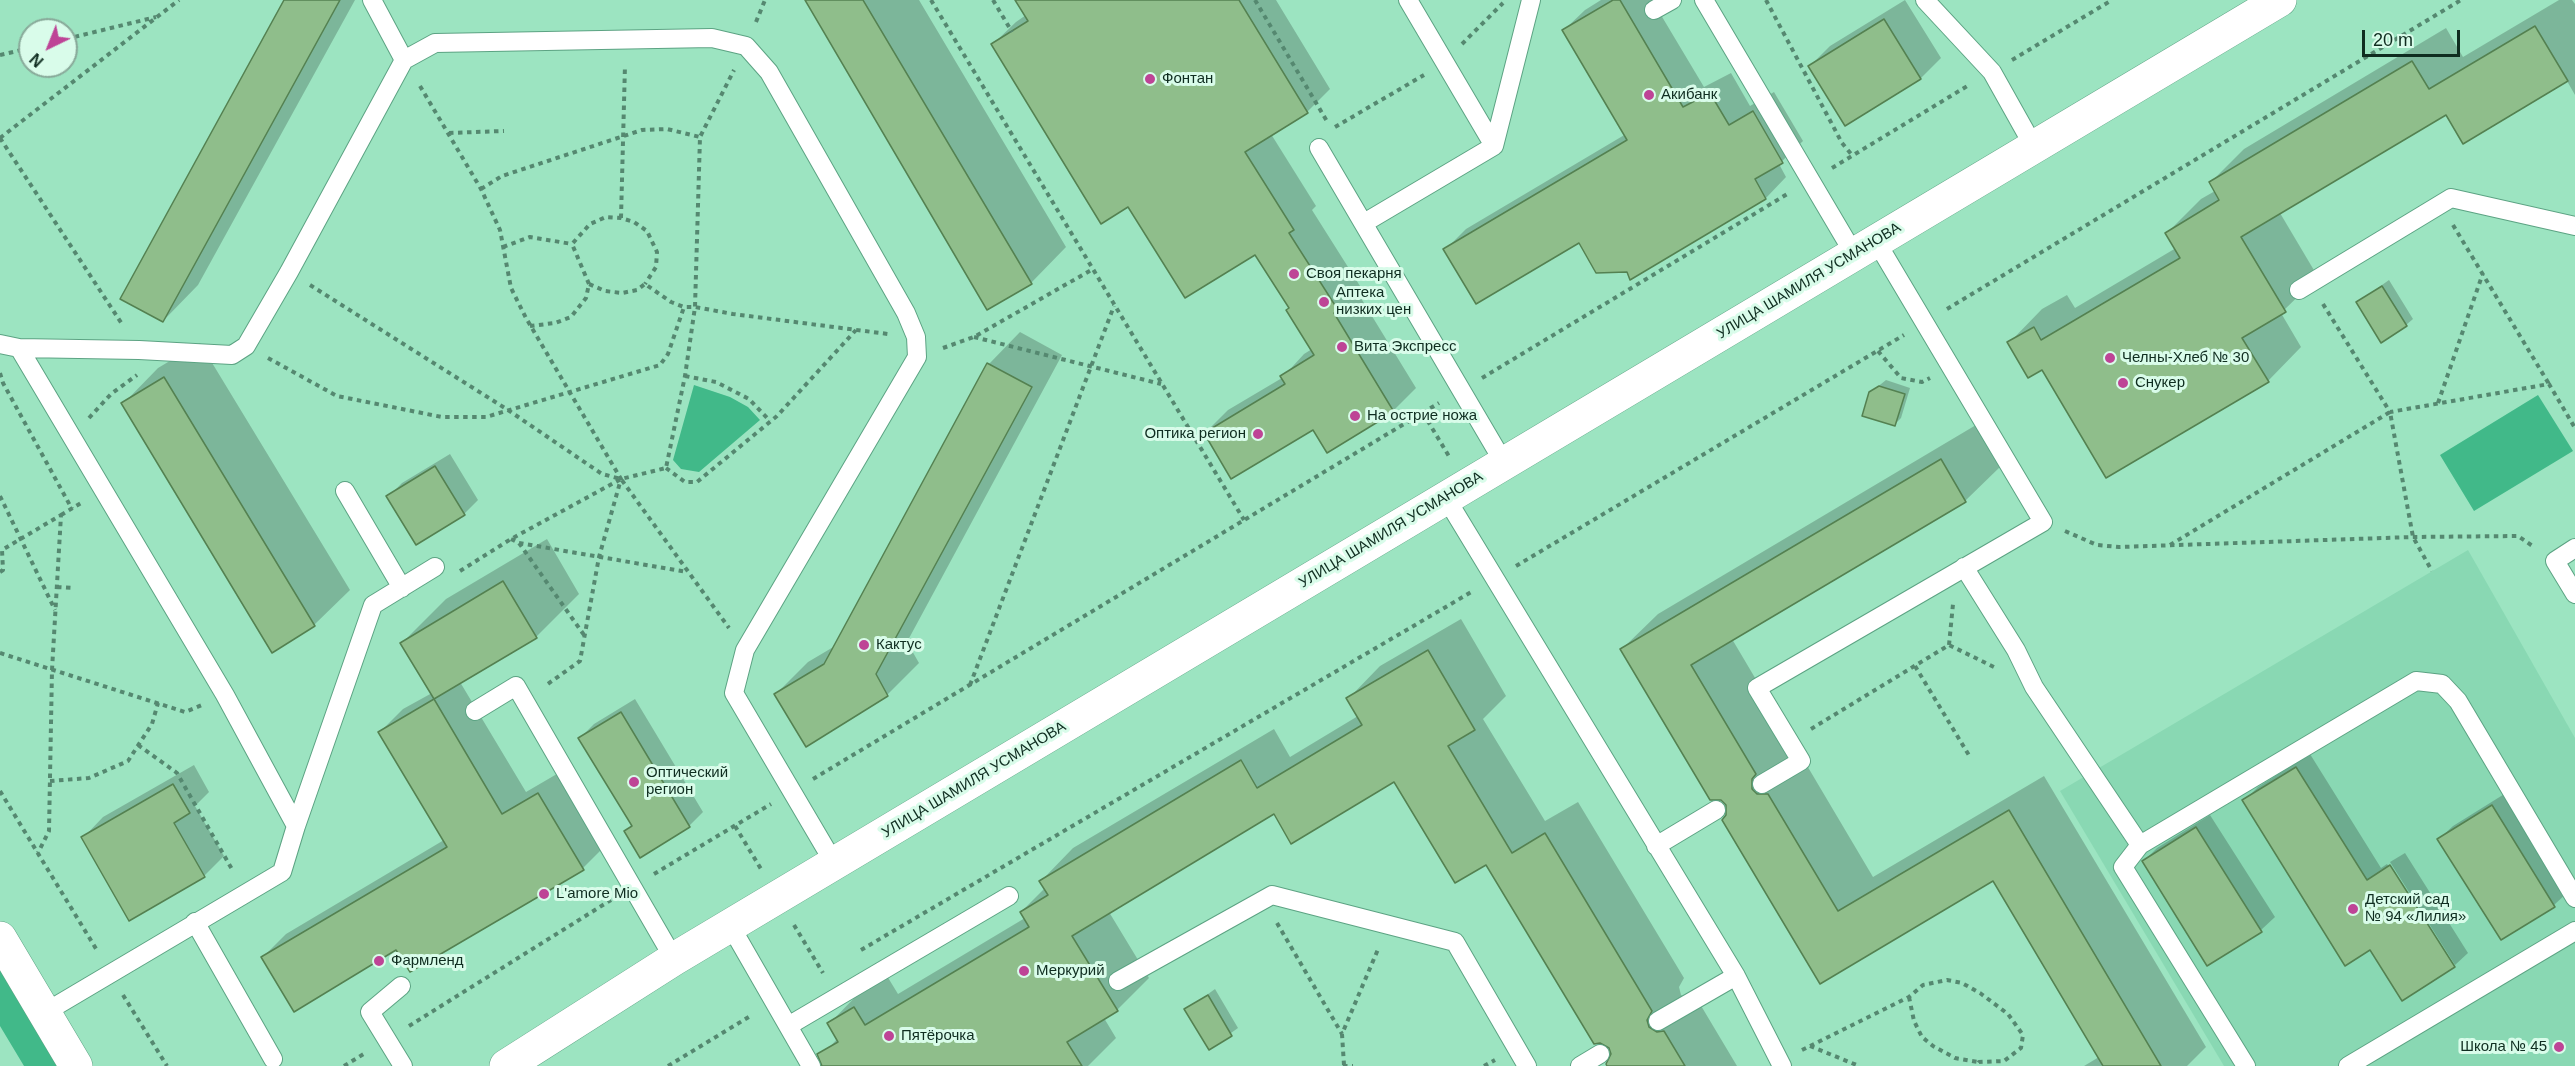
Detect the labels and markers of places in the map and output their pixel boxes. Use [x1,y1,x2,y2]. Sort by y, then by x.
place label: Фонтан [1162,70,1213,88]
marker: Фонтан [1143,72,1157,86]
place label: Акибанк [1661,86,1717,104]
marker: Акибанк [1642,88,1656,102]
place label: Своя пекарня [1306,265,1402,283]
marker: Своя пекарня [1287,267,1301,281]
place label: Аптека низких цен [1336,284,1411,319]
marker: Аптека низких цен [1317,295,1331,309]
place label: Вита Экспресс [1354,338,1456,356]
marker: Вита Экспресс [1335,340,1349,354]
place label: Челны-Хлеб № 30 [2122,349,2249,367]
marker: Челны-Хлеб № 30 [2103,351,2117,365]
place label: Снукер [2135,374,2185,392]
marker: Снукер [2116,376,2130,390]
place label: На острие ножа [1367,407,1477,425]
marker: На острие ножа [1348,409,1362,423]
place label: Оптика регион [1144,425,1246,443]
marker: Оптика регион [1251,427,1265,441]
place label: Кактус [876,636,922,654]
marker: Кактус [857,638,871,652]
place label: Оптический регион [646,764,728,799]
marker: Оптический регион [627,775,641,789]
place label: L'amore Mio [556,885,638,903]
marker: L'amore Mio [537,887,551,901]
place label: Детский сад № 94 «Лилия» [2365,891,2466,926]
marker: Детский сад № 94 «Лилия» [2346,902,2360,916]
place label: Фармленд [391,952,464,970]
marker: Фармленд [372,954,386,968]
place label: Меркурий [1036,962,1105,980]
marker: Меркурий [1017,964,1031,978]
place label: Пятёрочка [901,1027,975,1045]
marker: Пятёрочка [882,1029,896,1043]
place label: Школа № 45 [2460,1038,2547,1056]
marker: Школа № 45 [2552,1040,2566,1054]

